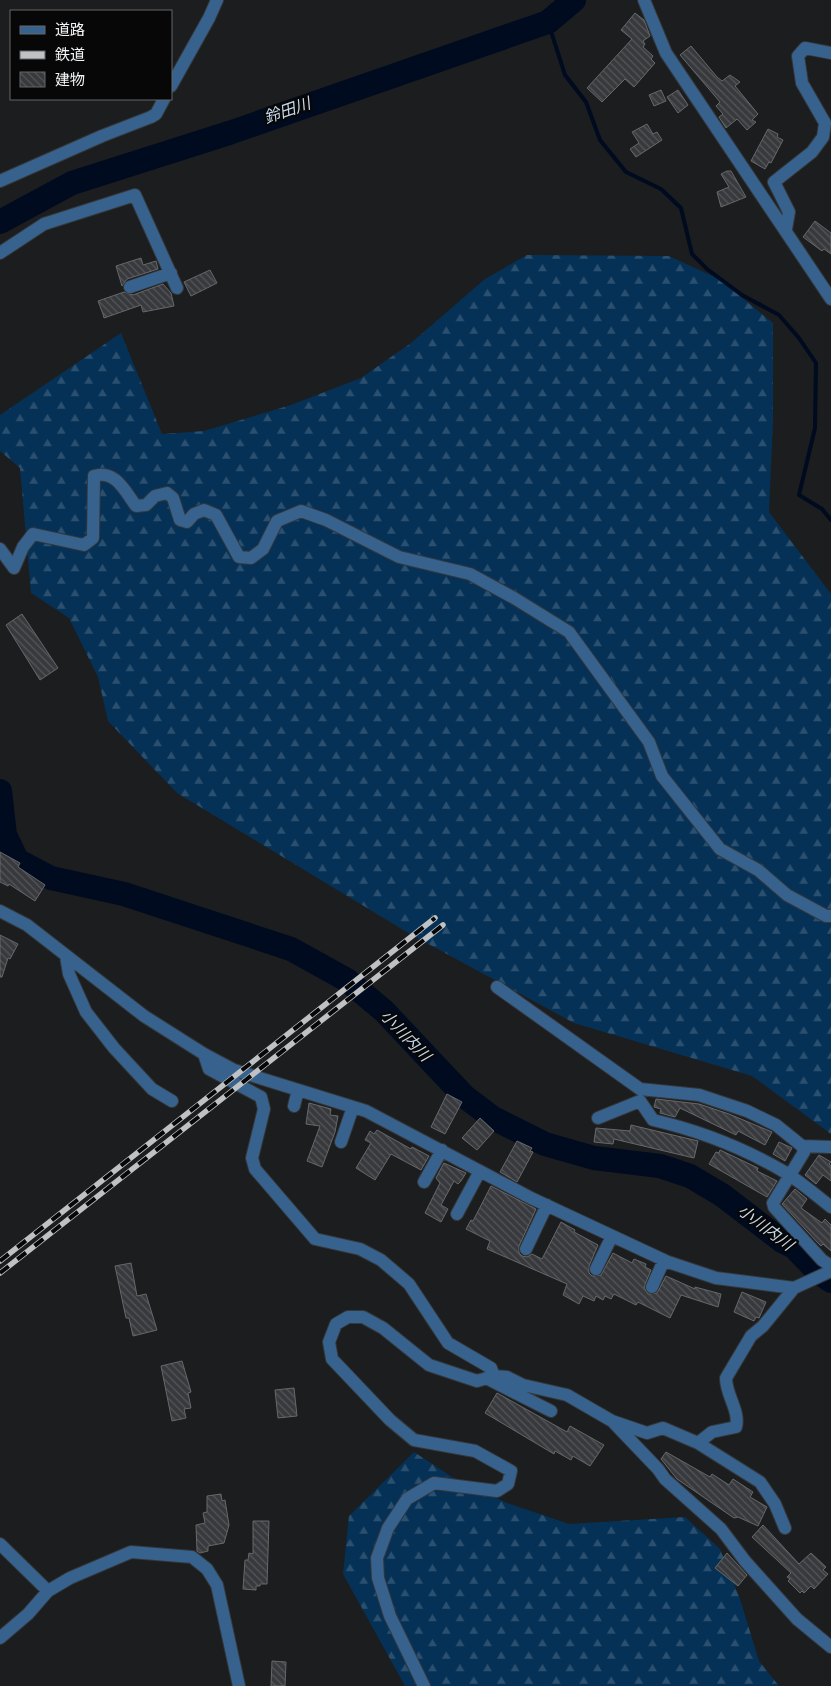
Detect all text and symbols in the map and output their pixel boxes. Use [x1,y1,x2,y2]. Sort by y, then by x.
legend [10,10,172,100]
text: 道路 [55,21,85,38]
text: 鉄道 [55,46,85,63]
text: 建物 [55,71,85,88]
water label: 鈴田川 [261,93,315,126]
water label: 小川内川 [377,1006,436,1066]
water label: 小川内川 [735,1201,799,1255]

